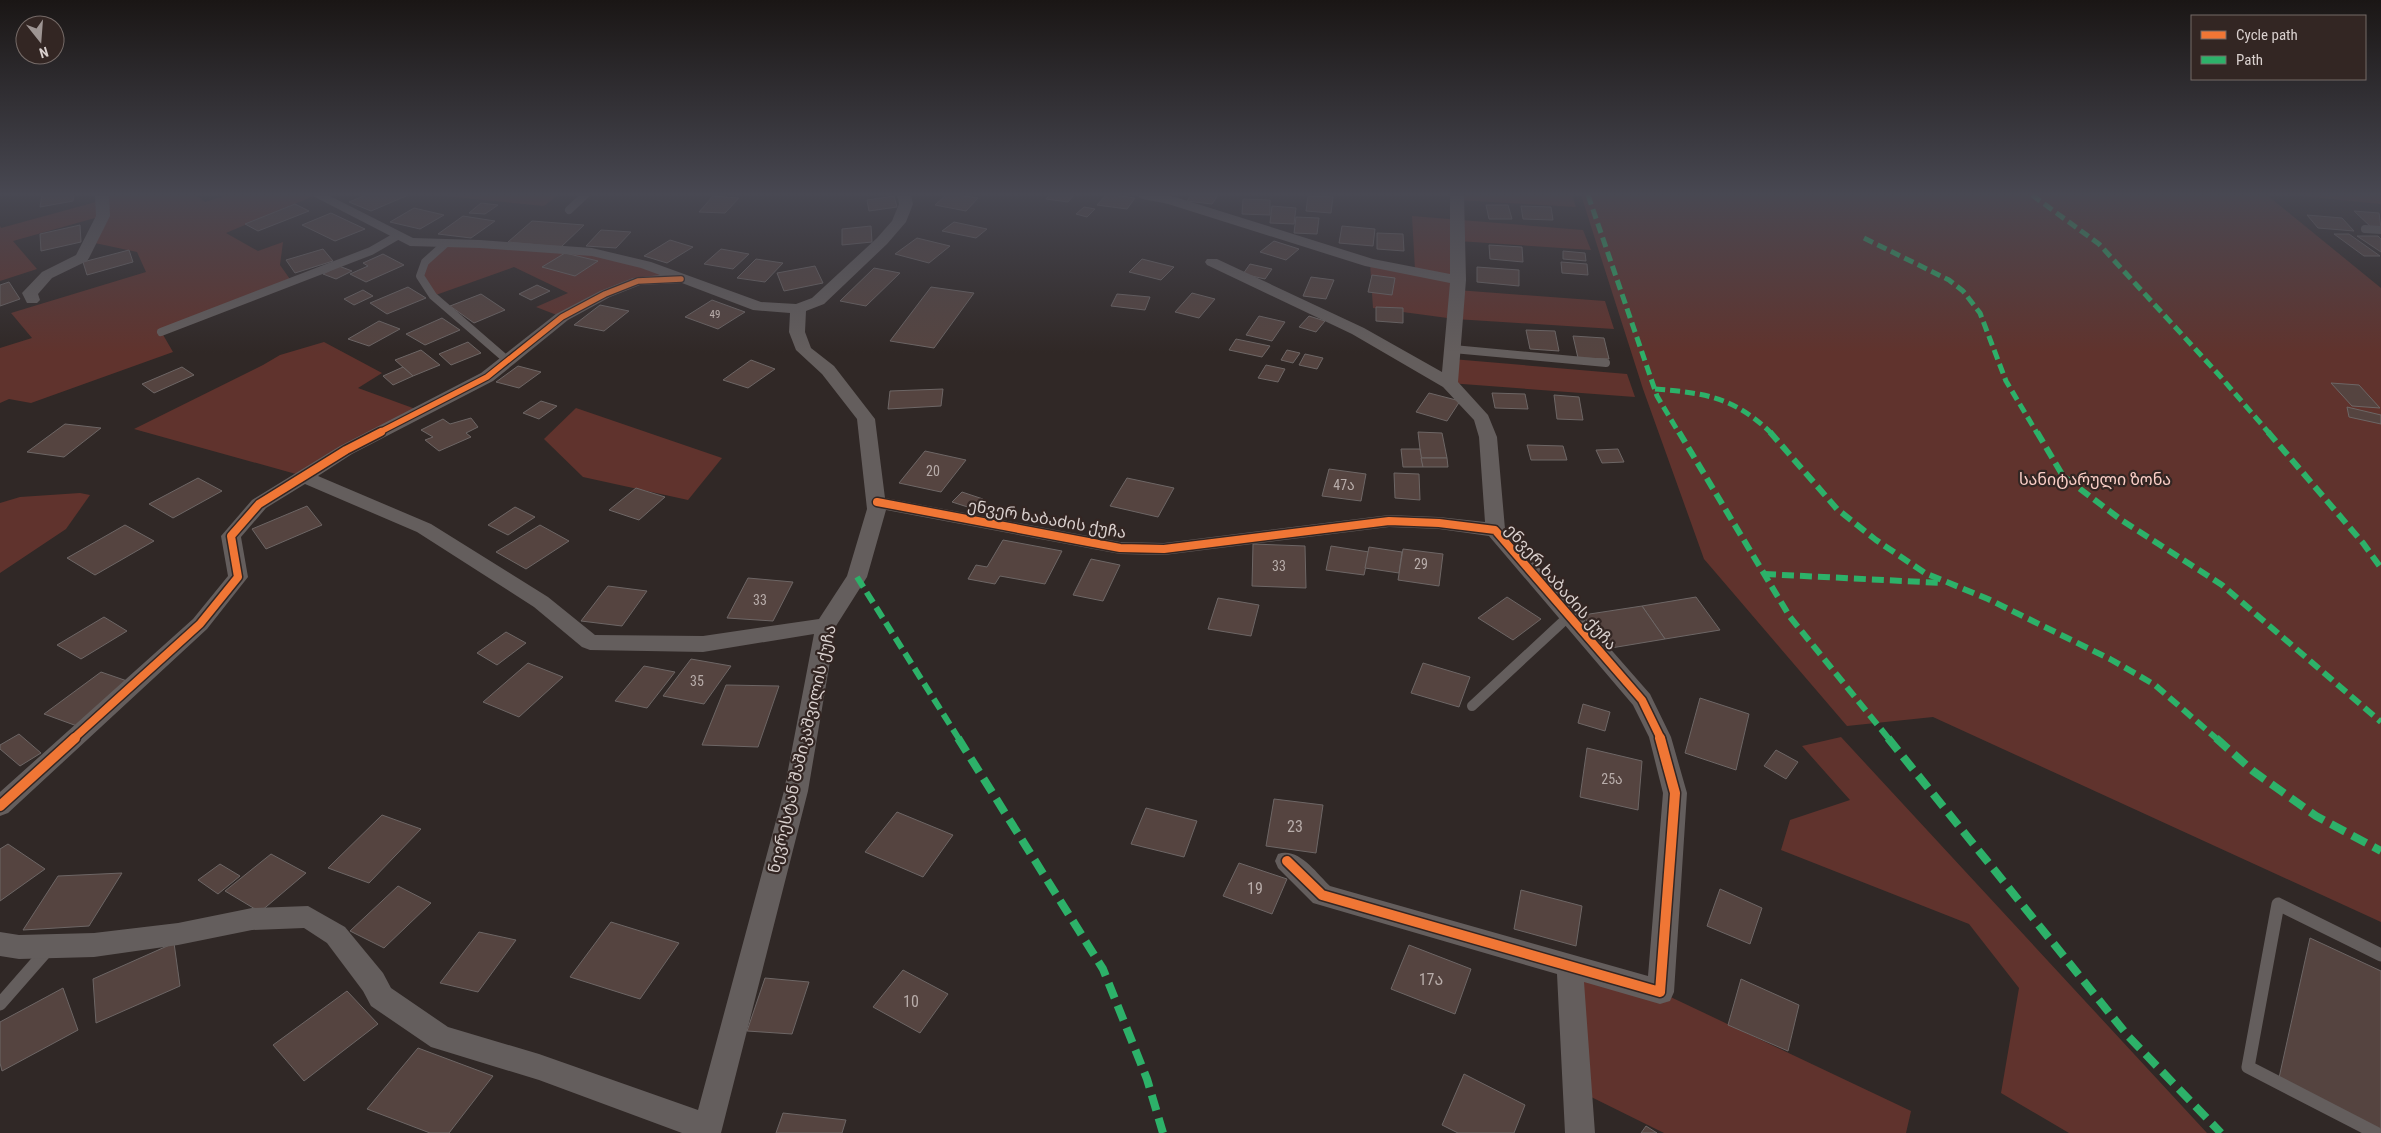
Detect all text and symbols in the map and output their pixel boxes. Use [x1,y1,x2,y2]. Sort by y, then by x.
north arrow [15,15,65,65]
legend [2191,15,2366,80]
text: Cycle path [2236,26,2298,44]
text: N [37,44,50,61]
text: Path [2236,51,2263,69]
house number: 49 [710,308,720,321]
house number: 20 [926,463,940,479]
park label: სანიტარული ზონა [2019,470,2171,490]
house number: 47ა [1333,477,1355,493]
street label: ენვერ ხაბაძის ქუჩა [966,496,1128,542]
street label: ენვერ ხაბაძის ქუჩა [1501,520,1621,654]
house number: 29 [1414,556,1428,572]
house number: 33 [1272,558,1286,574]
house number: 33 [753,592,767,608]
street label: ნევრესტან შაშიკაშვილის ქუჩა [764,623,841,875]
house number: 35 [690,673,704,689]
house number: 25ა [1601,771,1623,787]
house number: 23 [1287,817,1303,836]
house number: 19 [1247,879,1263,898]
house number: 17ა [1419,970,1443,989]
house number: 10 [903,992,919,1011]

